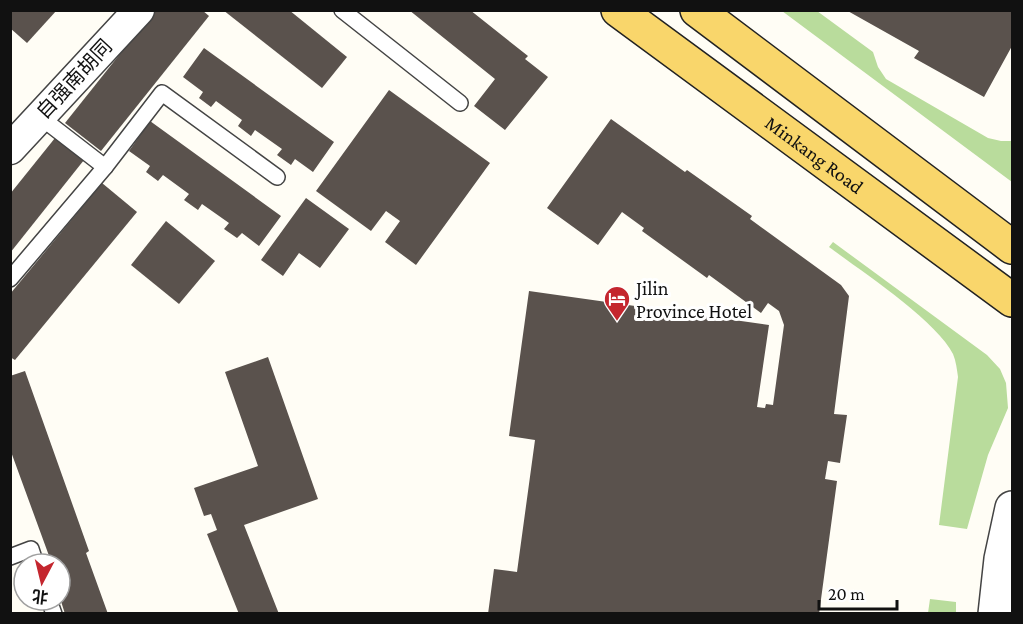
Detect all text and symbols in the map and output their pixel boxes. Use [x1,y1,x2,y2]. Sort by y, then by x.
street label: 自强南胡同 [32,35,116,123]
street label: Minkang Road [761,111,868,198]
place label: Jilin Province Hotel [634,277,752,322]
hotel icon: Jilin Province Hotel [602,284,632,322]
north arrow [12,552,72,612]
scale bar [819,573,897,611]
text: 20 m [828,584,865,604]
text: 北 [31,587,49,606]

